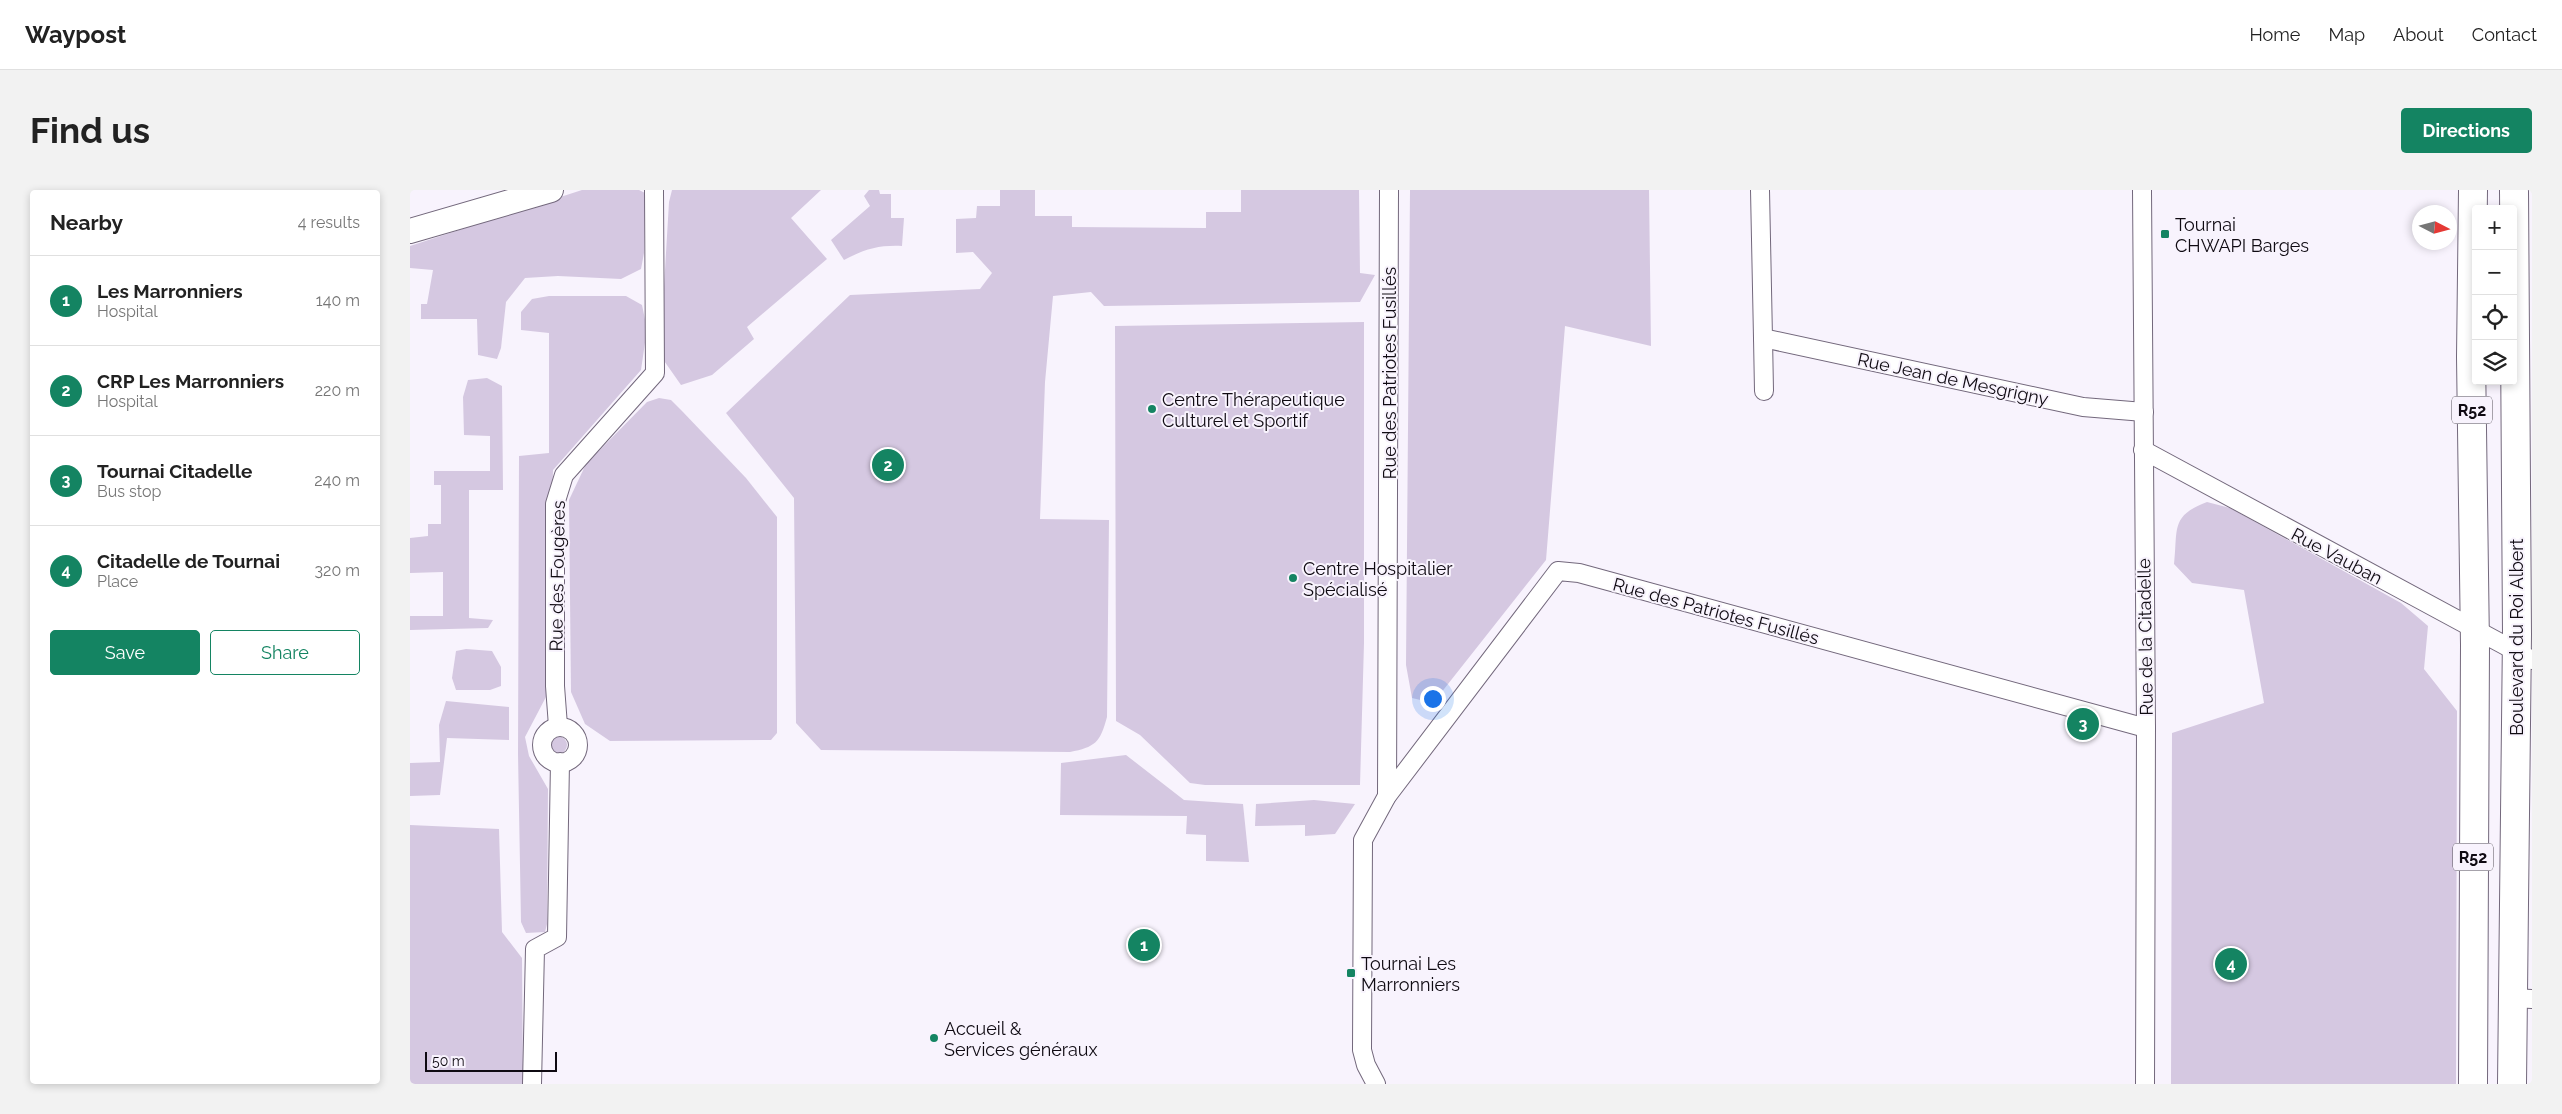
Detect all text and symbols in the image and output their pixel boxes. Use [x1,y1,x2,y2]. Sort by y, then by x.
text: Waypost [25,20,126,49]
text: Home [2249,24,2300,45]
text: Map [2328,24,2365,45]
text: About [2393,24,2444,45]
text: Contact [2472,24,2537,45]
button: Directions [2401,108,2532,153]
text: Find us [30,110,150,151]
north arrow [2412,205,2457,250]
map controls [2472,205,2517,385]
button: + [2472,205,2517,250]
text: Nearby [50,210,123,235]
text: 4 results [298,213,360,232]
place label: Tournai CHWAPI Barges [2175,214,2309,256]
marker: Tournai CHWAPI Barges [2159,228,2171,240]
button: − [2472,250,2517,295]
street label: Rue des Patriotes Fusillés [1379,267,1400,479]
text: Les Marronniers [97,280,243,302]
text: 1 [62,291,70,310]
text: 140 m [316,291,360,310]
button: locate [2472,295,2517,340]
text: Hospital [97,302,158,321]
button: layers [2472,340,2517,385]
street label: Rue Jean de Mesgrigny [1856,348,2051,410]
text: CRP Les Marronniers [97,370,284,392]
text: 2 [61,381,71,400]
text: 220 m [315,381,360,400]
place label: Centre Thérapeutique Culturel et Sportif [1162,389,1345,431]
text: Hospital [97,392,158,411]
road number: R52 [2452,396,2492,424]
marker: Centre Thérapeutique Culturel et Sportif [1146,403,1158,415]
pin: 2 [872,446,904,484]
text: Tournai Citadelle [97,460,252,482]
text: 3 [62,471,70,490]
text: 240 m [314,471,360,490]
text: Bus stop [97,482,161,501]
street label: Rue des Fougères [545,500,569,652]
street label: Rue Vauban [2288,523,2386,589]
street label: Boulevard du Roi Albert [2506,538,2527,736]
text: Citadelle de Tournai [97,550,280,572]
place label: Centre Hospitalier Spécialisé [1303,558,1453,600]
street label: Rue de la Citadelle [2133,558,2157,716]
text: 4 [61,561,71,580]
text: 320 m [315,561,360,580]
text: Place [97,572,138,591]
marker: Centre Hospitalier Spécialisé [1287,572,1299,584]
street label: Rue des Patriotes Fusillés [1611,573,1822,649]
button: Save [50,630,200,675]
button: Share [210,630,360,675]
your location [1420,686,1446,712]
pin: 3 [2067,705,2099,743]
road number: R52 [2453,844,2493,870]
pin: 1 [1128,926,1160,964]
pin: 4 [2215,945,2247,983]
place label: Tournai Les Marronniers [1361,953,1460,995]
marker: Tournai Les Marronniers [1345,967,1357,979]
place label: Accueil & Services généraux [944,1018,1098,1060]
marker: Accueil & Services généraux [928,1032,940,1044]
scale bar [425,1049,558,1072]
text: 50 m [432,1053,465,1069]

